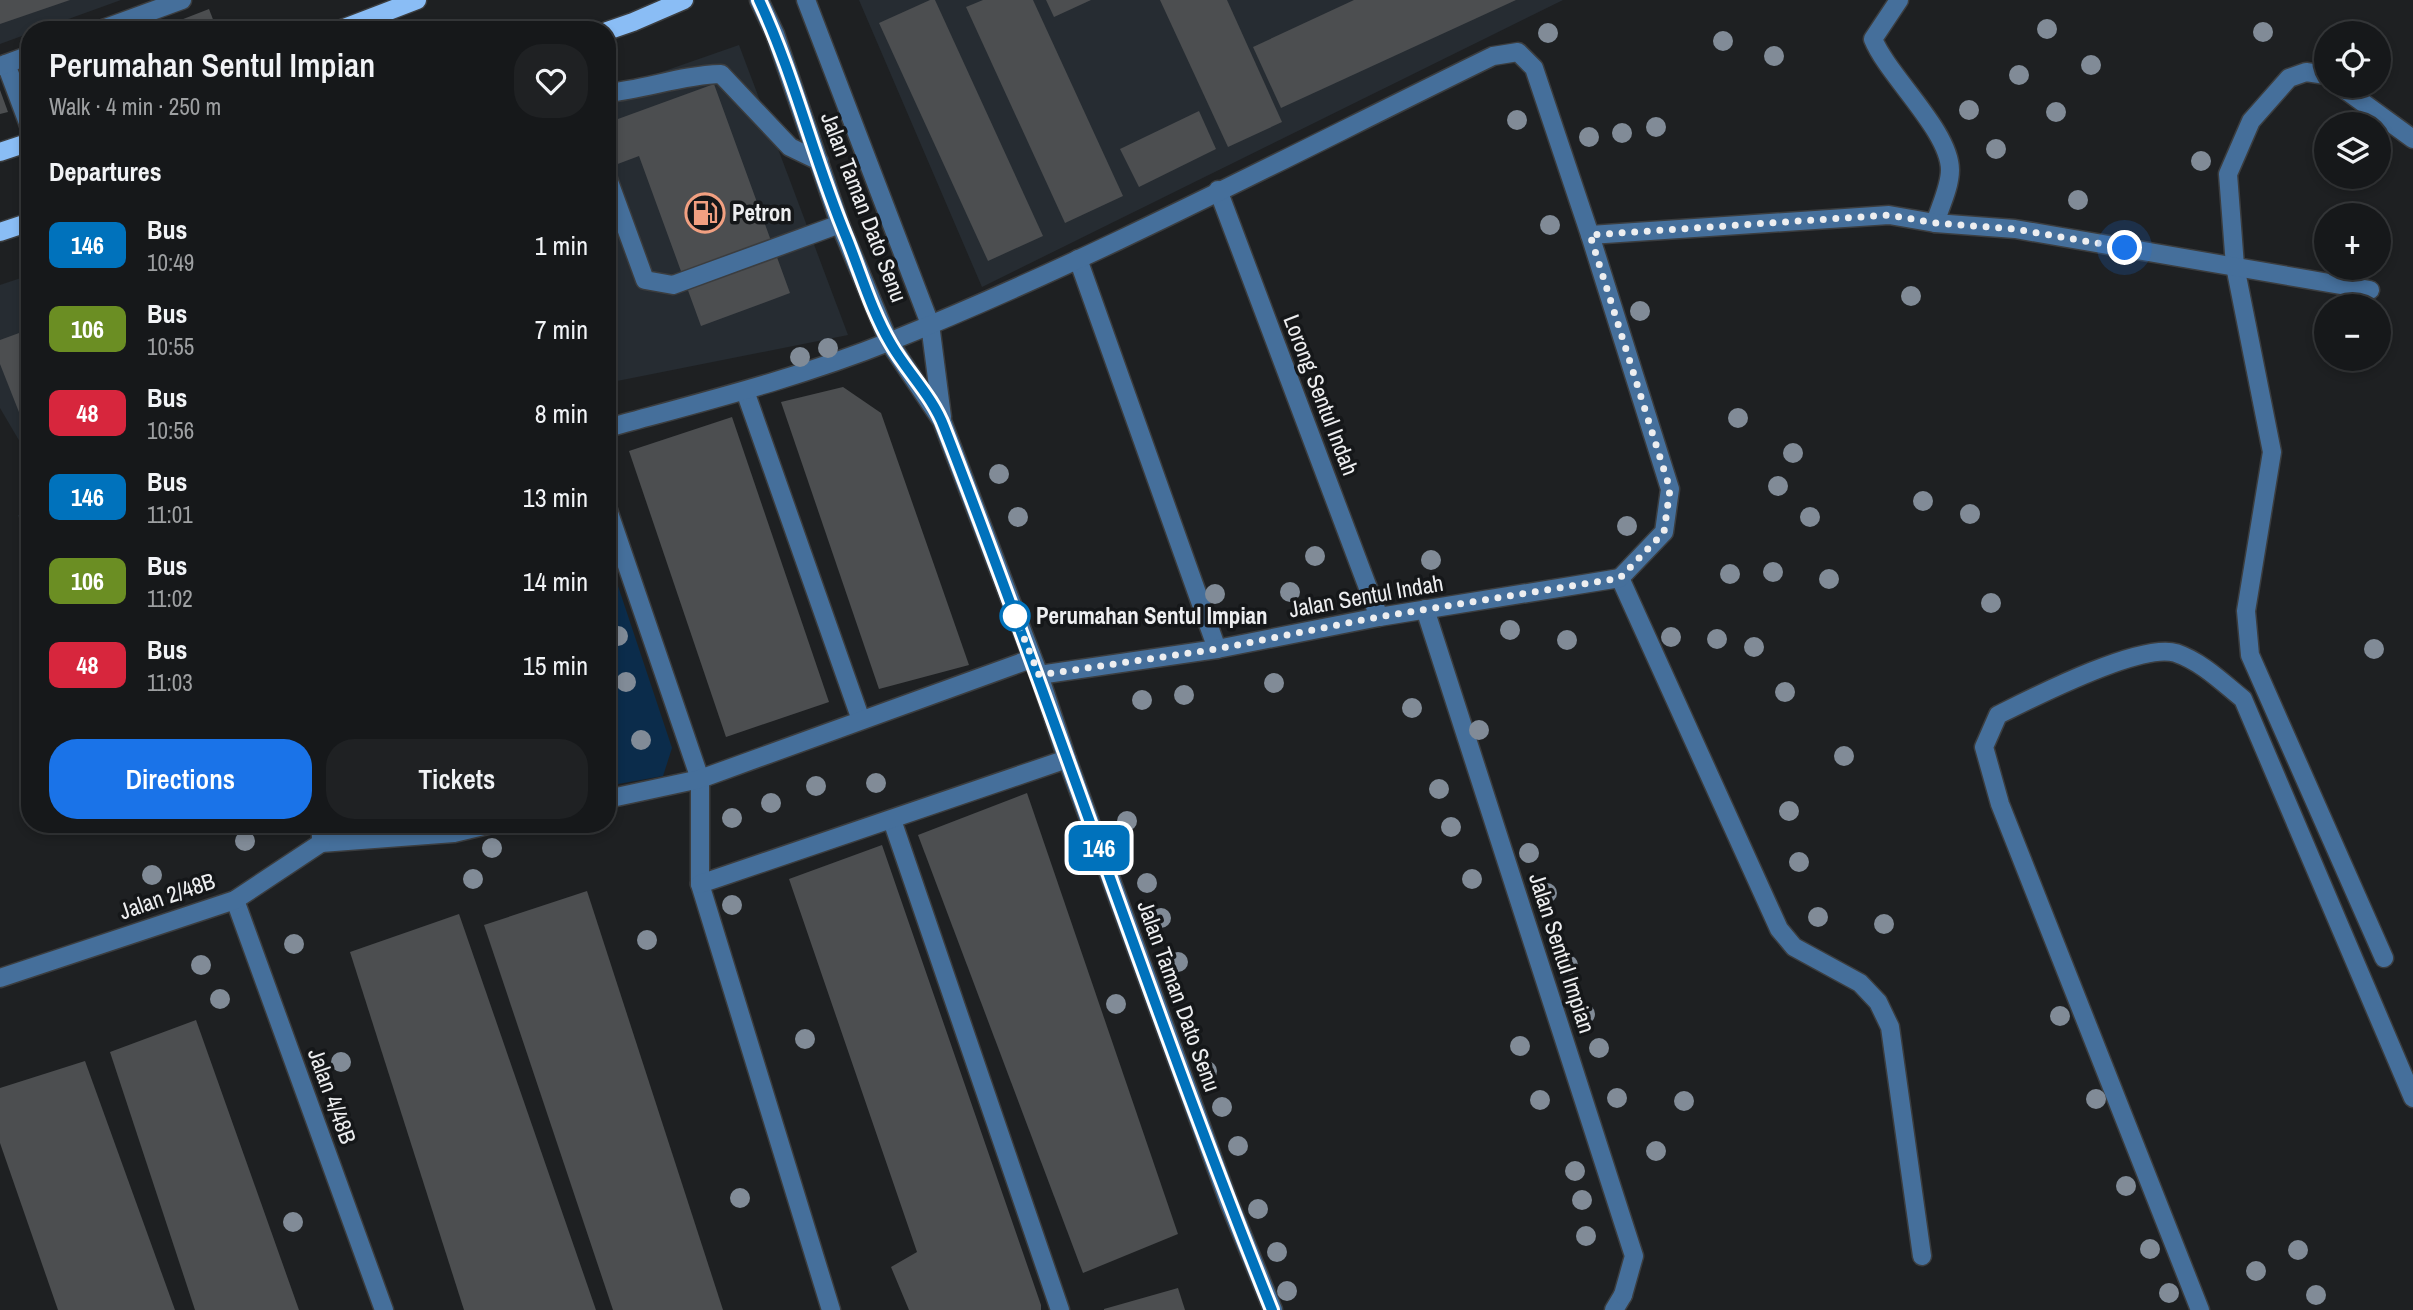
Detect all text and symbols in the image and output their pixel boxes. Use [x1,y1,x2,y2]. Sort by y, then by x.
map controls [2314,21,2391,371]
button: locate [2314,21,2391,98]
text: Perumahan Sentul Impian [49,43,375,87]
button: heart [514,44,588,118]
text: Walk · 4 min · 250 m [49,91,221,122]
street label: Jalan Taman Dato Senu [814,107,915,306]
button: layers [2314,112,2391,189]
text: Departures [49,154,162,189]
fuel station icon: Petron [684,192,726,234]
place label: Petron [732,197,792,228]
button: + [2314,203,2391,280]
text: Bus [147,212,187,247]
text: 1 min [535,228,588,263]
text: 146 [71,229,104,261]
your location [2107,230,2142,265]
text: 10:49 [147,247,194,278]
button: − [2314,294,2391,371]
text: Bus [147,296,187,331]
street label: Lorong Sentul Indah [1277,310,1366,480]
text: 7 min [535,312,588,347]
text: 106 [71,313,104,345]
text: 10:55 [147,331,194,362]
text: Bus [147,380,187,415]
text: 8 min [535,396,588,431]
text: 48 [77,397,98,429]
text: 10:56 [147,415,194,446]
text: Bus [147,464,187,499]
text: 13 min [523,480,588,515]
text: 146 [71,481,104,513]
text: 11:01 [147,499,193,530]
text: Bus [147,548,187,583]
text: 14 min [523,564,588,599]
text: 106 [71,565,104,597]
street label: Jalan Sentul Indah [1286,567,1446,624]
text: 11:02 [147,583,193,614]
place label: Perumahan Sentul Impian [1036,600,1268,631]
marker: Perumahan Sentul Impian [1000,601,1030,631]
text: Bus [147,632,187,667]
text: 15 min [523,648,588,683]
text: 48 [77,649,98,681]
text: 11:03 [147,667,193,698]
button: Directions [49,739,312,819]
button: Tickets [326,739,588,819]
line badge: 146 [1059,825,1139,871]
text: 146 [1083,832,1115,864]
street label: Jalan 2/48B [115,865,219,926]
street label: Jalan Sentul Impian [1522,869,1603,1037]
street label: Jalan Taman Dato Senu [1130,896,1228,1096]
street label: Jalan 4/48B [301,1044,364,1148]

